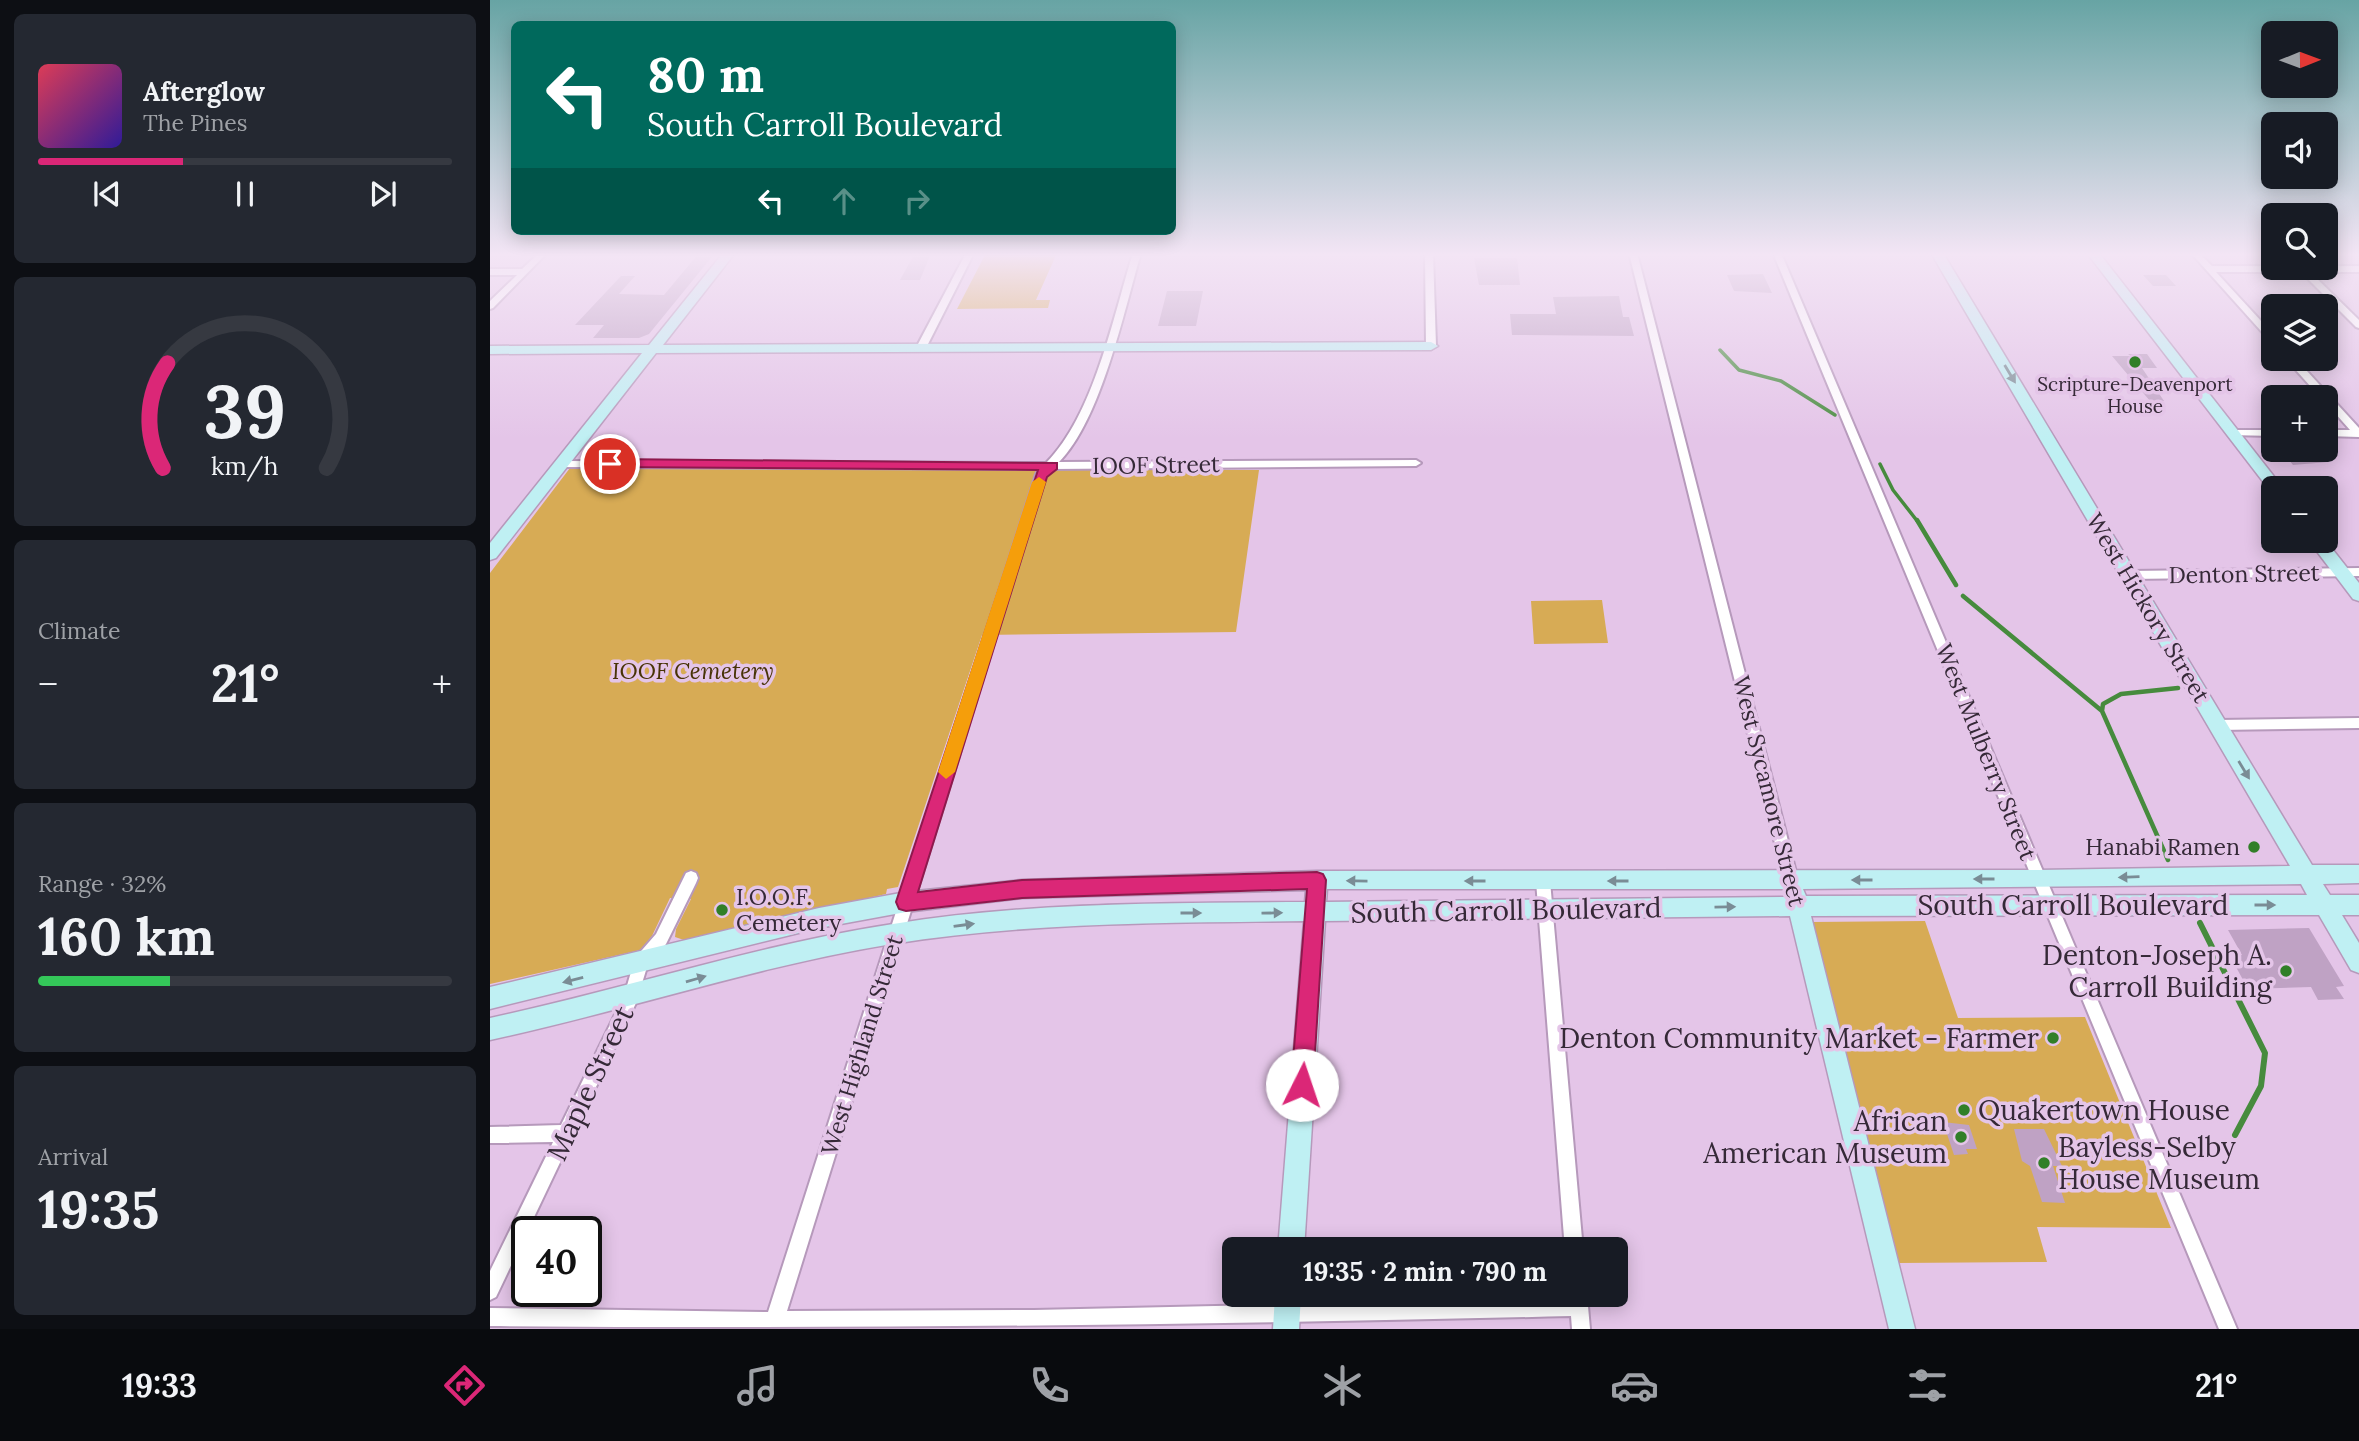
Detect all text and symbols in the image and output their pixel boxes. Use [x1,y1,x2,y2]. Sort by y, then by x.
north arrow [2261,21,2338,98]
map controls [2261,21,2338,553]
text: 80 m [647,43,764,105]
icon: left [532,49,623,140]
text: Afterglow [143,75,265,108]
text: South Carroll Boulevard [647,104,1003,145]
text: The Pines [143,108,248,137]
button: sound [2261,112,2338,189]
icon: previous [88,175,126,213]
icon: pause [226,175,264,213]
icon: next [364,175,402,213]
icon: left [752,182,790,220]
icon: ahead [825,182,863,220]
icon: right [898,182,936,220]
button: search [2261,203,2338,280]
button: layers [2261,294,2338,371]
marker: Scripture-Deavenport House [2127,354,2143,370]
text: 39 [204,365,286,458]
one-way arrow [2004,365,2016,384]
place label: Scripture-Deavenport House [2037,372,2233,418]
button: + [2261,385,2338,462]
pin [580,434,640,494]
icon: arrive [591,445,629,483]
text: km/h [211,449,279,481]
street label: IOOF Street [1092,449,1220,480]
button: − [2261,476,2338,553]
street label: West Hickory Street [2080,508,2217,708]
street label: Denton Street [2168,558,2320,589]
text: Climate [38,616,120,645]
street label: West Mulberry Street [1930,639,2043,864]
text: 21° [211,650,279,716]
park label: IOOF Cemetery [612,656,774,685]
text: − [38,660,58,708]
text: + [432,660,452,708]
street label: West Sycamore Street [1727,673,1812,909]
one-way arrow [2238,760,2251,779]
place label: Hanabi Ramen [2085,832,2240,861]
marker: Hanabi Ramen [2246,839,2262,855]
text: Range · 32% [38,869,166,898]
one-way arrow [2118,871,2140,882]
one-way arrow [1973,873,1995,885]
one-way arrow [1850,874,1872,886]
one-way arrow [1346,875,1368,887]
one-way arrow [1463,875,1485,887]
one-way arrow [1607,875,1629,887]
place label: I.O.O.F. Cemetery [736,882,842,937]
street label: South Carroll Boulevard [1917,887,2229,923]
street label: South Carroll Boulevard [1350,889,1662,931]
one-way arrow [2254,899,2276,911]
one-way arrow [1714,901,1736,913]
marker: I.O.O.F. Cemetery [714,902,730,918]
text: 160 km [38,903,215,969]
one-way arrow [1180,907,1202,919]
one-way arrow [1261,907,1283,919]
one-way arrow [953,919,975,930]
street label: West Highland Street [814,931,909,1158]
place label: Denton-Joseph A. Carroll Building [2042,937,2273,1005]
marker: Denton-Joseph A. Carroll Building [2278,963,2294,979]
one-way arrow [686,974,707,984]
one-way arrow [562,975,584,986]
street label: Maple Street [539,1000,642,1166]
place label: Denton Community Market - Farmer [1559,1020,2039,1056]
marker: Denton Community Market - Farmer [2045,1030,2061,1046]
position arrow [1265,1048,1339,1122]
place label: Quakertown House [1978,1092,2230,1128]
marker: Quakertown House [1956,1102,1972,1118]
place label: African American Museum [1702,1103,1947,1171]
marker: African American Museum [1953,1129,1969,1145]
place label: Bayless-Selby House Museum [2058,1129,2260,1197]
text: Arrival [38,1142,108,1171]
marker: Bayless-Selby House Museum [2036,1155,2052,1171]
text: 19:35 [38,1176,159,1242]
speed limit sign: 40 [511,1216,602,1307]
text: 19:35 · 2 min · 790 m [1303,1255,1547,1288]
icon: directions [440,1361,489,1410]
icon: music [733,1361,782,1410]
icon: phone [1025,1361,1074,1410]
icon: climate [1318,1361,1367,1410]
icon: car [1610,1361,1659,1410]
icon: filters [1903,1361,1952,1410]
text: 19:33 [122,1365,197,1406]
text: 21° [2195,1365,2237,1406]

